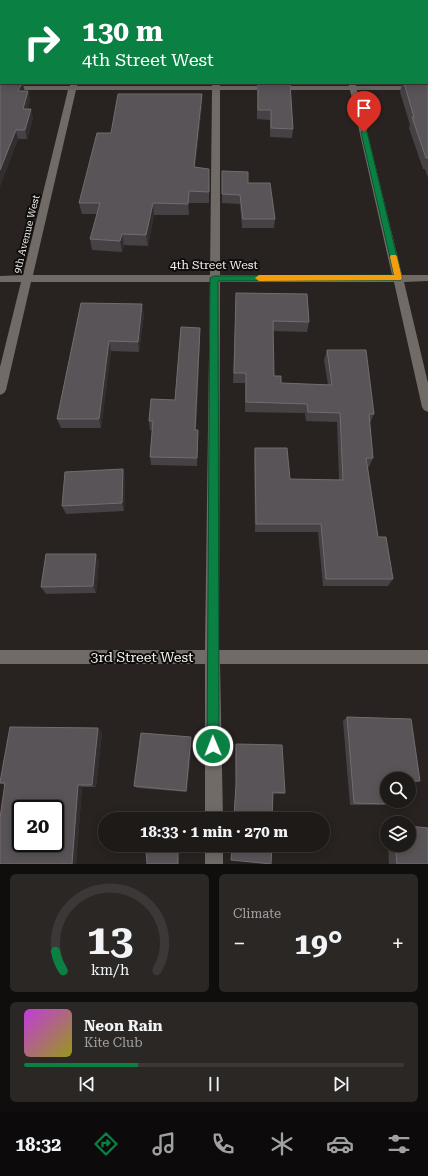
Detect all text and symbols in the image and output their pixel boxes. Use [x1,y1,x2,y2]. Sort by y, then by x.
text: 130 m [82,15,163,48]
icon: right [16,16,68,68]
text: 4th Street West [82,49,214,70]
pin [347,91,381,132]
icon: arrive [353,97,375,119]
street label: 9th Avenue West [11,194,42,274]
street label: 4th Street West [170,258,258,272]
street label: 3rd Street West [91,649,193,665]
position arrow [192,725,234,767]
map controls [380,772,416,852]
button: search [380,772,416,808]
speed limit sign: 20 [12,800,64,852]
button: layers [380,816,416,852]
text: 18:33 · 1 min · 270 m [140,823,288,841]
text: Climate [233,906,281,921]
text: 13 [86,915,133,964]
text: 19° [294,926,343,961]
text: − [233,931,245,956]
text: + [392,931,404,956]
text: km/h [90,962,129,978]
text: Neon Rain [84,1017,163,1035]
text: Kite Club [84,1035,143,1050]
icon: previous [76,1073,98,1095]
icon: pause [203,1073,225,1095]
icon: next [330,1073,352,1095]
icon: directions [92,1130,120,1158]
icon: music [150,1130,178,1158]
icon: phone [209,1130,237,1158]
icon: climate [268,1130,296,1158]
icon: car [326,1130,354,1158]
icon: filters [385,1130,413,1158]
text: 18:32 [15,1134,61,1155]

